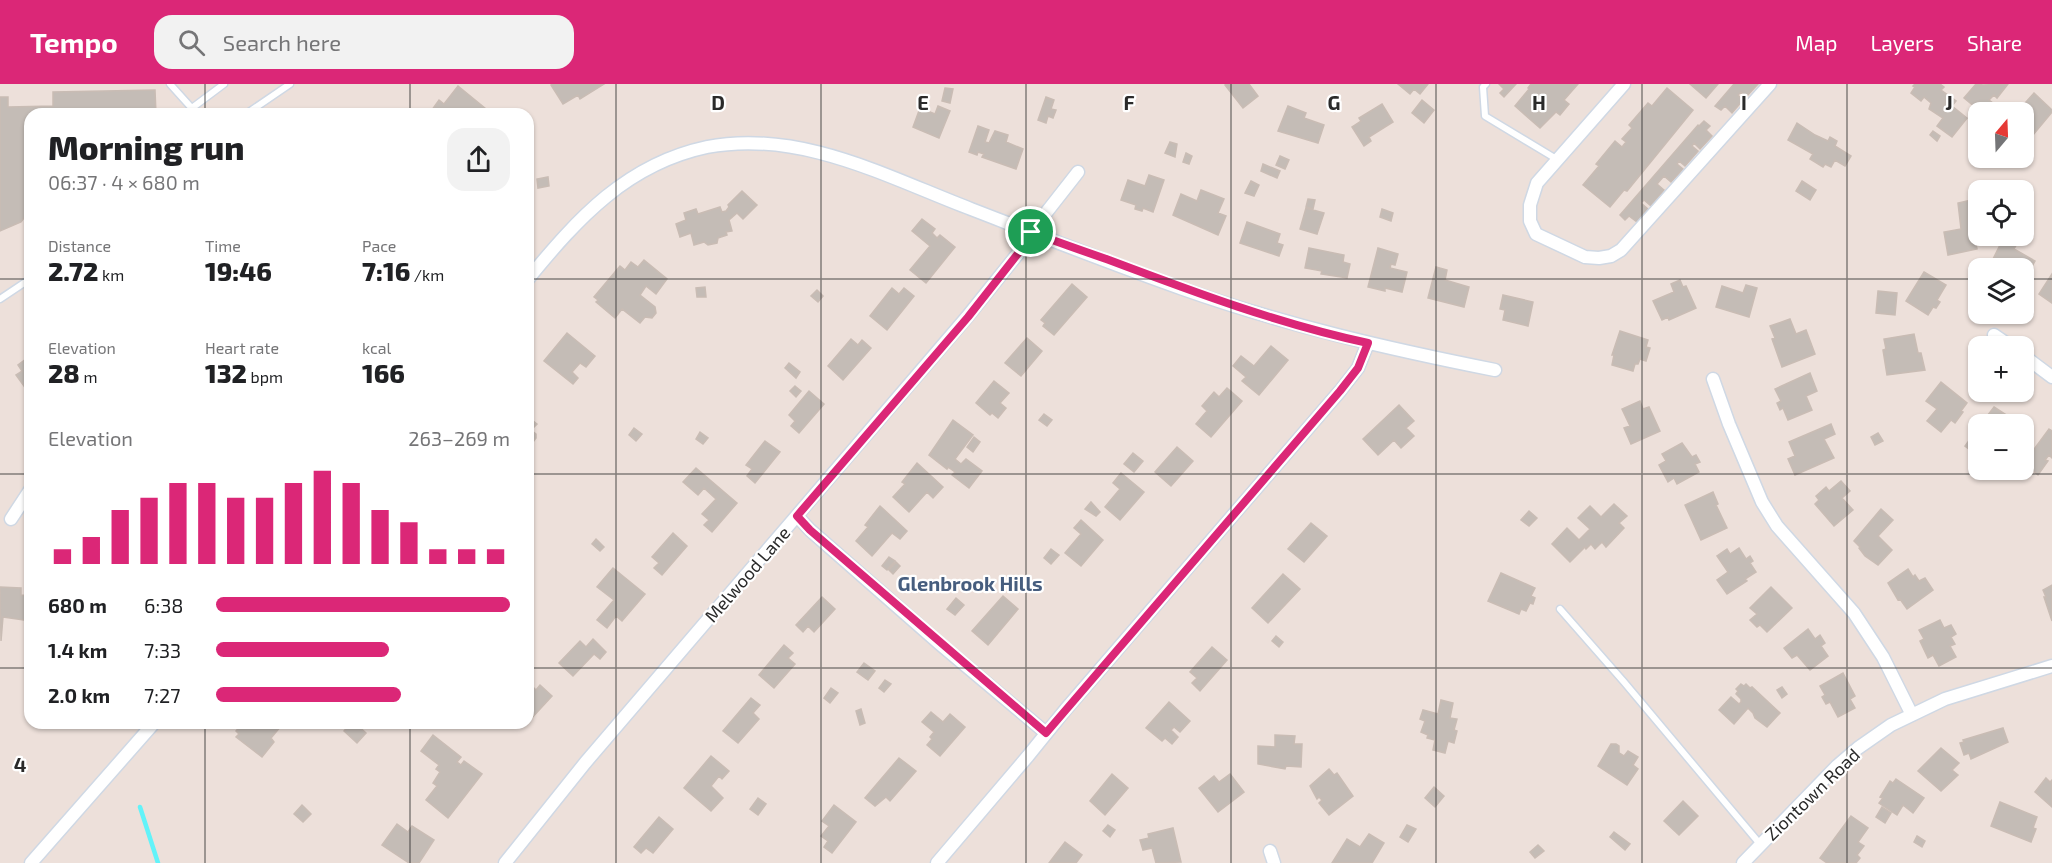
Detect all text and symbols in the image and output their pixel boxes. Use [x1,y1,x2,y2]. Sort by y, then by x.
search box [154,15,574,69]
text: Tempo [30,25,118,59]
icon: search [175,26,208,59]
text: Search here [223,29,341,55]
text: Map [1795,30,1837,55]
text: Layers [1870,30,1934,55]
text: Share [1967,30,2022,55]
text: D [711,90,725,114]
text: E [917,90,929,114]
text: F [1123,90,1135,114]
text: G [1328,90,1340,114]
text: H [1532,90,1546,114]
text: I [1741,90,1747,114]
text: J [1945,90,1953,114]
north arrow [1968,102,2034,168]
map controls [1968,102,2034,480]
text: Morning run [48,127,245,167]
button: share [447,128,510,191]
text: 06:37 · 4 × 680 m [48,170,200,194]
button: locate [1968,180,2034,246]
pin [1005,206,1056,257]
icon: arrive [1014,215,1047,248]
text: Distance [48,236,111,255]
text: Time [205,236,241,255]
text: Pace [362,236,396,255]
text: 2.72 [48,255,98,286]
text: 19:46 [205,255,272,286]
text: 7:16 [362,255,410,286]
button: layers [1968,258,2034,324]
text: km [98,265,124,284]
text: /km [410,265,444,284]
button: + [1968,336,2034,402]
text: Elevation [48,338,116,357]
text: Heart rate [205,338,279,357]
text: kcal [362,338,391,357]
text: 28 [48,357,80,388]
text: 132 [205,357,247,388]
text: 166 [362,357,405,388]
text: m [80,367,97,386]
text: bpm [247,367,283,386]
button: − [1968,414,2034,480]
text: Elevation [48,426,133,450]
text: 263–269 m [408,426,510,450]
street label: Melwood Lane [700,522,794,626]
district label: Glenbrook Hills [897,571,1043,595]
text: 680 m [48,593,107,617]
text: 6:38 [144,593,183,617]
text: 1.4 km [48,638,107,662]
text: 7:33 [144,638,181,662]
text: 2.0 km [48,683,110,707]
text: 7:27 [144,683,180,707]
street label: Ziontown Road [1760,743,1864,845]
text: 4 [14,752,27,776]

